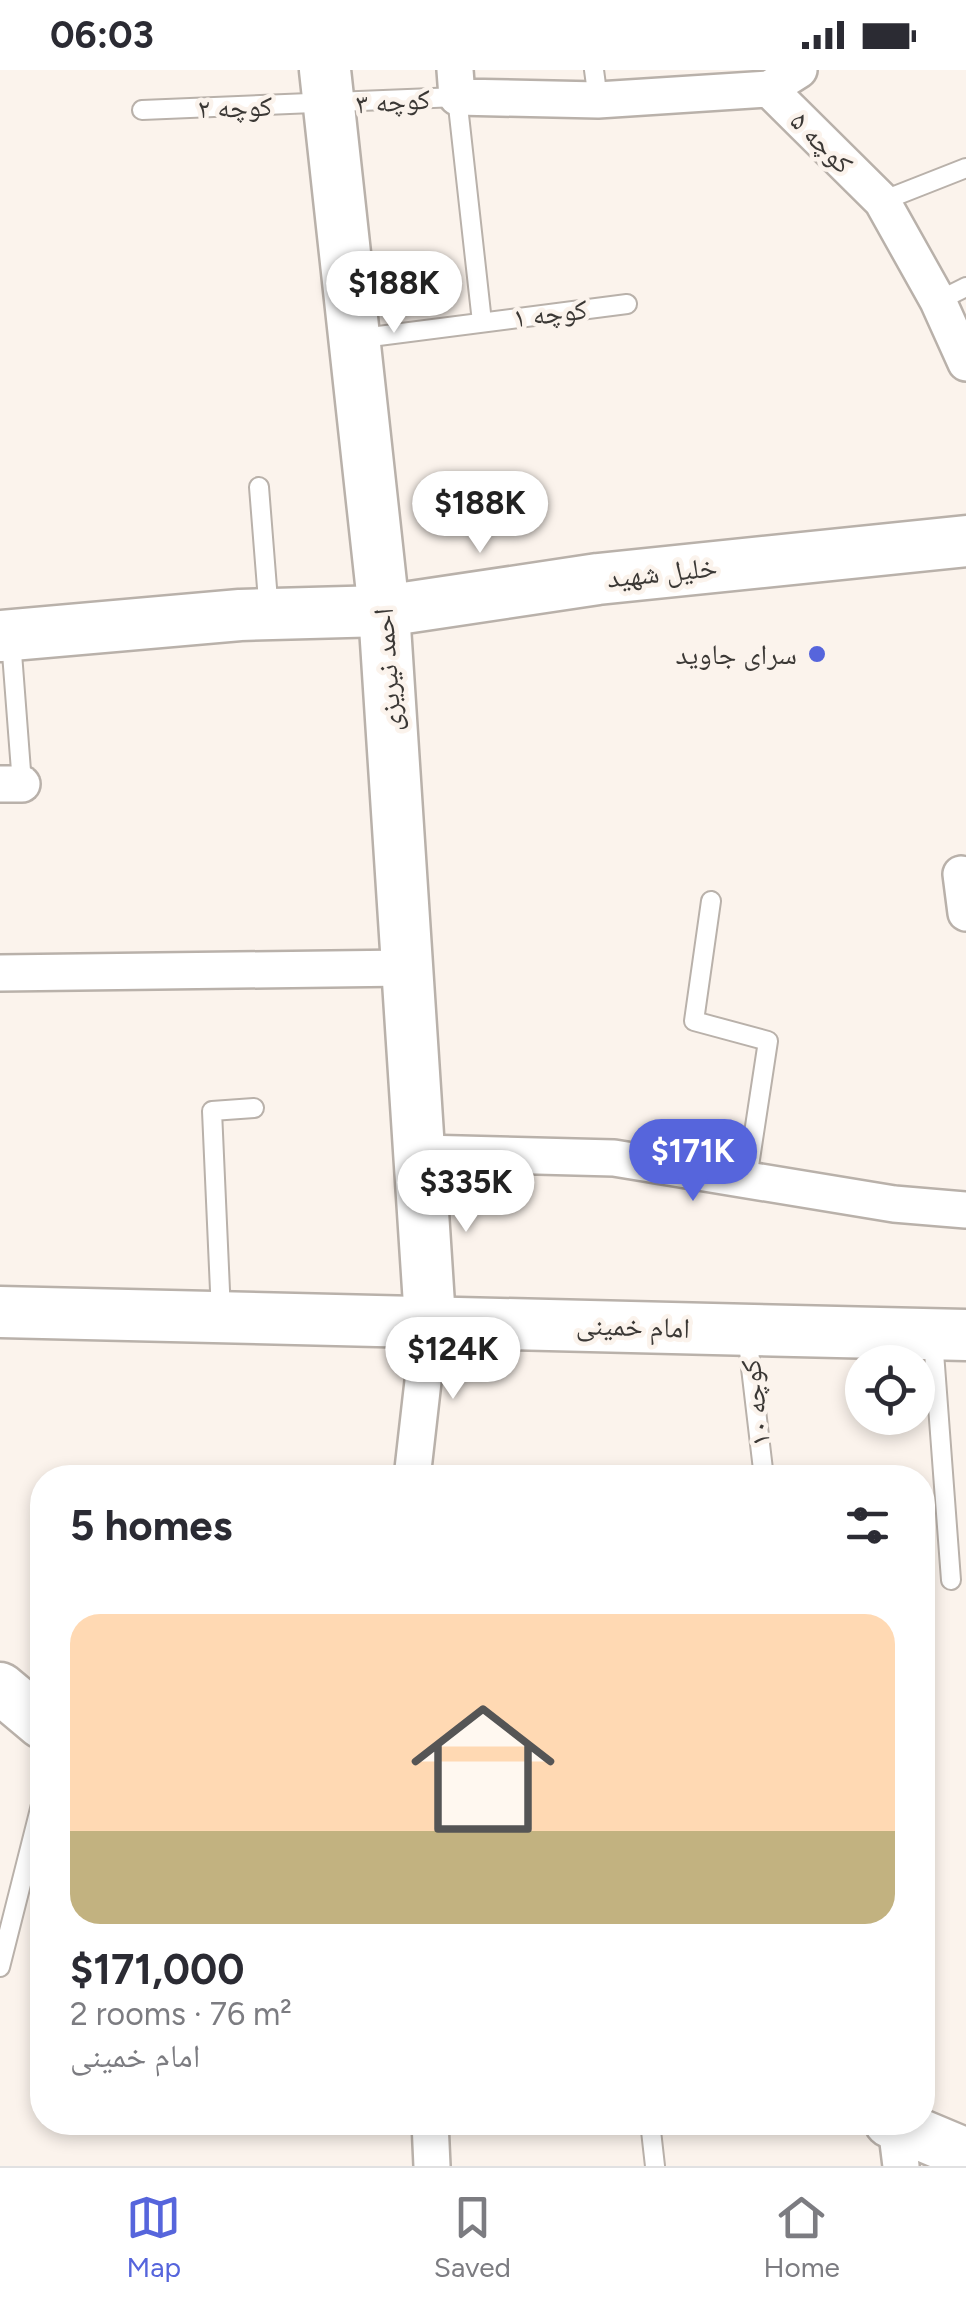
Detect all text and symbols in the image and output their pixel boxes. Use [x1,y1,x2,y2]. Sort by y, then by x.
text: 06:03 [50,12,154,58]
street label: کوچه ۳ [355,81,432,121]
street label: کوچه ۲ [197,89,273,125]
street label: کوچه ۵ [784,104,861,181]
pin: $188K [324,251,464,336]
text: $188K [348,264,440,302]
street label: کوچه ۱ [511,292,590,334]
pin: $188K [410,471,550,556]
text: $188K [434,484,526,522]
street label: خلیل شهید [605,549,719,596]
street label: احمد نیریزی [366,607,408,733]
place label: سرای جاوید [676,637,797,671]
marker: سرای جاوید [806,643,828,665]
pin: $171K [623,1119,763,1204]
text: $171K [651,1132,735,1170]
pin: $335K [396,1150,536,1235]
text: $335K [419,1163,513,1201]
street label: امام خمینی [575,1307,691,1347]
pin: $124K [383,1317,523,1402]
text: $124K [407,1330,499,1368]
map controls [845,1345,935,1435]
button: locate [845,1345,935,1435]
street label: کوچه ۱۰ [733,1357,777,1448]
icon: filters [840,1498,895,1553]
text: 5 homes [70,1500,232,1551]
icon: home [393,1679,573,1859]
text: $171,000 [70,1944,245,1995]
text: 2 rooms · 76 m² [70,1995,292,2033]
text: امام خمینی [70,2037,200,2075]
tab: Map [126,2190,181,2284]
tab: Saved [434,2190,511,2284]
tab: Home [763,2190,840,2284]

